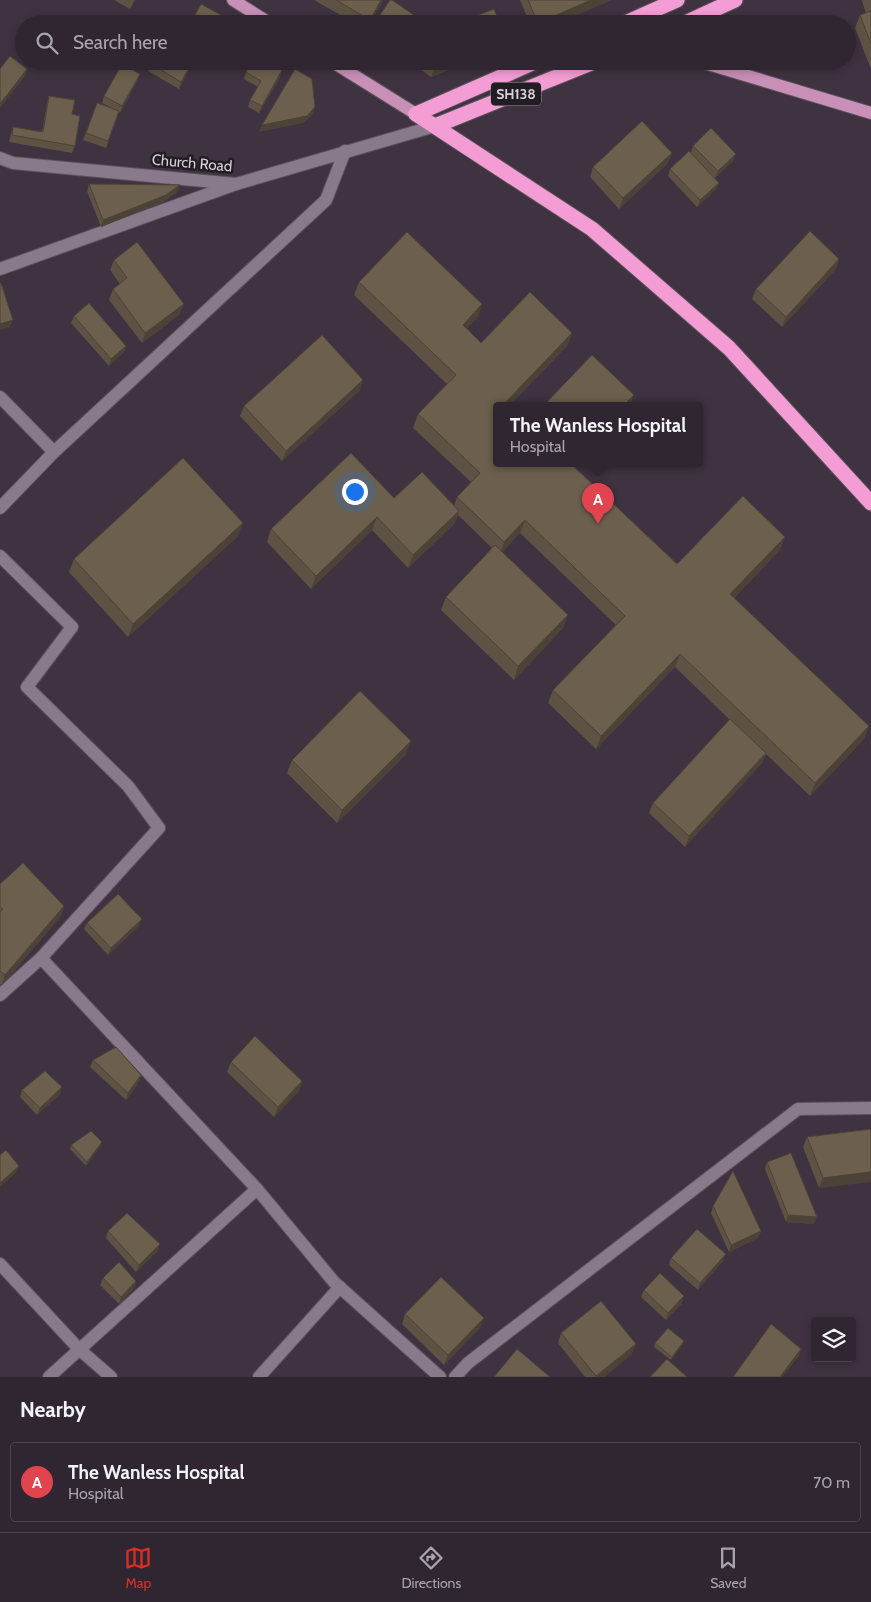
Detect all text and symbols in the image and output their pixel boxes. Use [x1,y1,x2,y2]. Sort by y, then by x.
search box [15,15,856,70]
icon: search [33,29,61,57]
text: Search here [73,31,167,54]
road number: SH138 [491,82,541,106]
street label: Church Road [151,151,233,175]
popup [493,402,703,467]
text: The Wanless Hospital [510,414,686,437]
text: Hospital [510,437,565,456]
your location [342,479,368,505]
pin: A [582,483,614,524]
map controls [811,1317,856,1362]
button: layers [811,1317,856,1362]
text: Nearby [20,1397,86,1422]
text: The Wanless Hospital [68,1461,244,1484]
text: A [32,1473,42,1492]
text: 70 m [813,1473,850,1492]
text: Hospital [68,1484,124,1503]
tab: Map [124,1544,152,1592]
tab: Directions [401,1544,461,1592]
tab: Saved [710,1544,747,1592]

